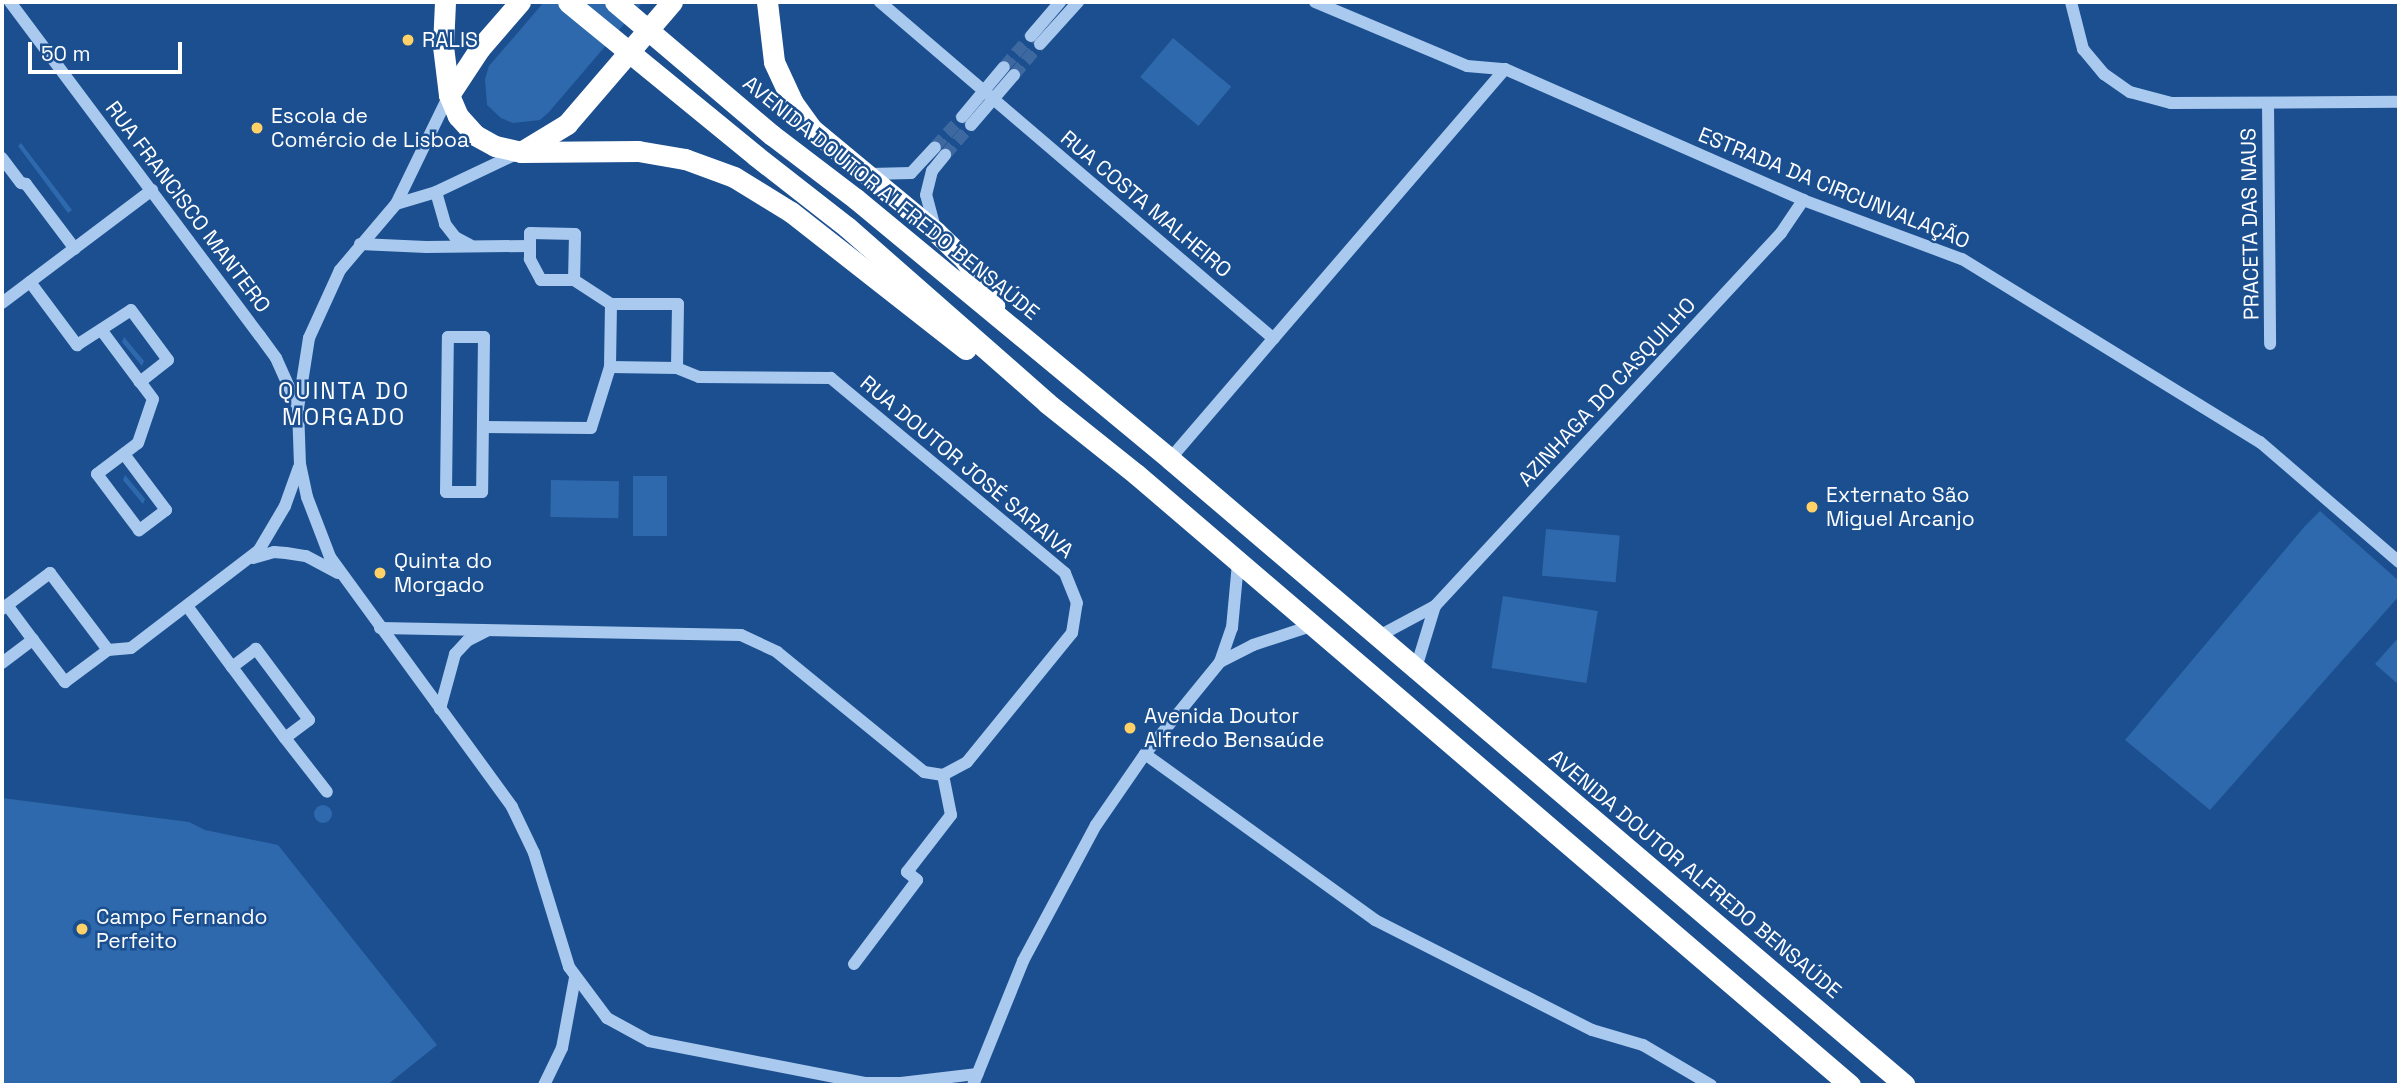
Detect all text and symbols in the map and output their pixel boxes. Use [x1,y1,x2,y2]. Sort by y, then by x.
place label: RALIS [422,27,478,53]
scale bar [32,28,186,72]
marker: RALIS [400,32,416,48]
text: 50 m [41,40,91,67]
street label: AVENIDA DOUTOR ALFREDO BENSAÚDE [738,70,1044,326]
street label: RUA FRANCISCO MANTERO [100,96,276,318]
place label: Escola de Comércio de Lisboa [271,103,469,153]
marker: Escola de Comércio de Lisboa [249,120,265,136]
street label: ESTRADA DA CIRCUNVALAÇÃO [1694,122,1974,254]
street label: RUA COSTA MALHEIRO [1055,125,1237,283]
street label: PRACETA DAS NAUS [2236,128,2264,320]
street label: AZINHAGA DO CASQUILHO [1513,292,1701,492]
street label: RUA DOUTOR JOSÉ SARAIVA [855,370,1079,564]
district label: QUINTA DO MORGADO [279,377,409,431]
place label: Externato São Miguel Arcanjo [1826,482,1975,532]
marker: Externato São Miguel Arcanjo [1804,499,1820,515]
place label: Quinta do Morgado [394,548,492,598]
marker: Quinta do Morgado [372,565,388,581]
place label: Avenida Doutor Alfredo Bensaúde [1144,703,1324,753]
marker: Avenida Doutor Alfredo Bensaúde [1122,720,1138,736]
street label: AVENIDA DOUTOR ALFREDO BENSAÚDE [1544,744,1846,1004]
place label: Campo Fernando Perfeito [96,904,267,954]
marker: Campo Fernando Perfeito [74,921,90,937]

